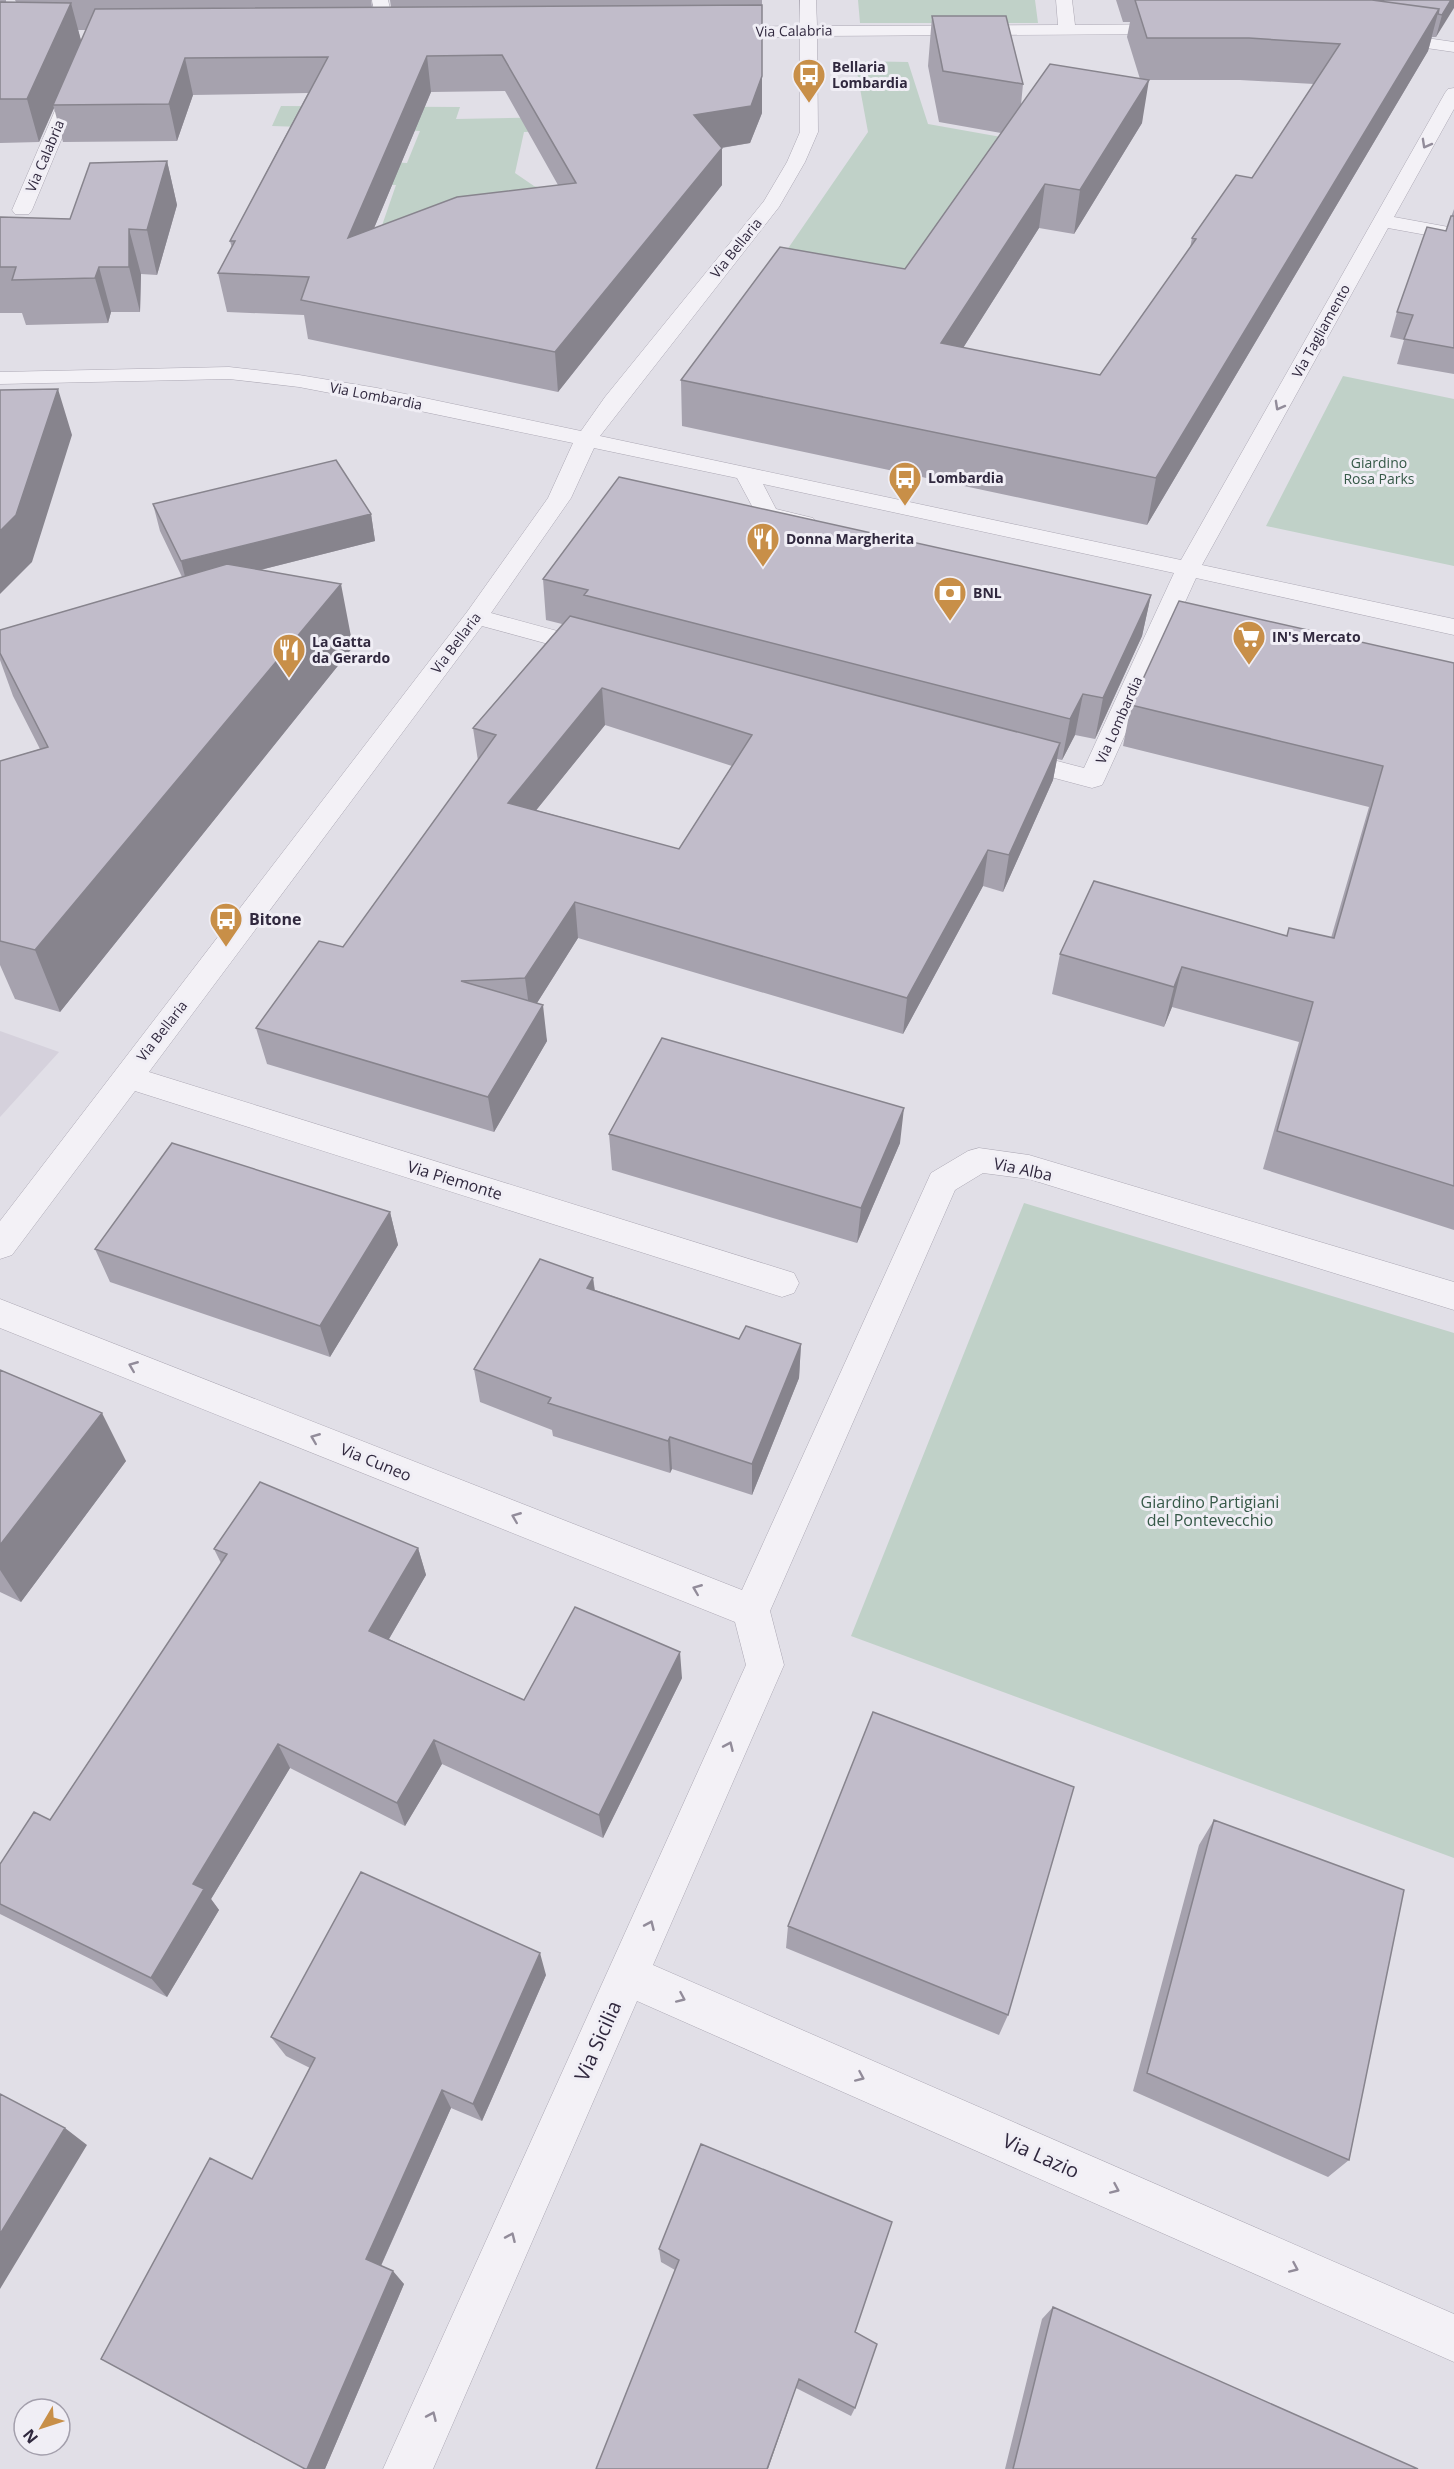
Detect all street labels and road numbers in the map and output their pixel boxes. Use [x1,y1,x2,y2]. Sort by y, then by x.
street label: Via Calabria [755,20,833,41]
street label: Via Calabria [21,117,68,195]
street label: Via Bellaria [706,214,766,282]
street label: Via Tagliamento [1287,281,1354,381]
street label: Via Lombardia [328,377,424,414]
street label: Via Bellaria [426,608,485,677]
street label: Via Lombardia [1091,673,1146,767]
street label: Via Bellaria [132,996,191,1065]
street label: Via Alba [992,1152,1054,1186]
street label: Via Piemonte [405,1155,505,1205]
street label: Via Cuneo [337,1438,415,1486]
street label: Via Sicilia [568,1996,627,2085]
street label: Via Lazio [999,2127,1084,2184]

